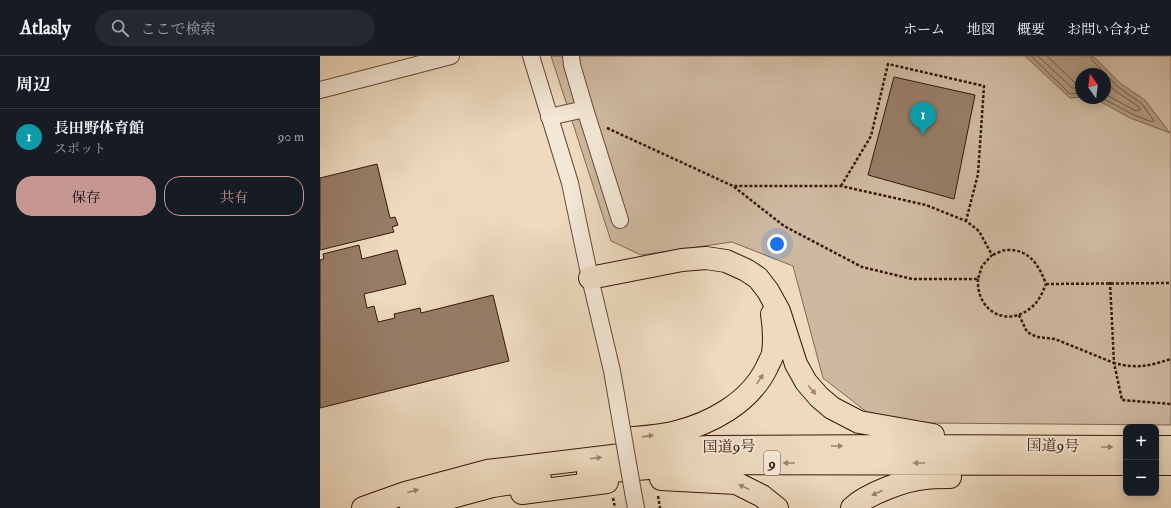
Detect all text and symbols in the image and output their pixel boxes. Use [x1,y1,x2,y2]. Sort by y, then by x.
search box [95,10,375,46]
text: Atlasly [20,16,71,40]
icon: search [109,17,131,39]
text: ここで検索 [141,20,216,39]
text: ホーム [903,21,945,38]
text: 地図 [967,21,995,38]
text: 概要 [1017,21,1045,38]
text: お問い合わせ [1067,21,1151,38]
north arrow [1075,68,1111,104]
text: 周辺 [16,74,50,95]
pin: 1 [910,102,936,135]
text: 長田野体育館 [54,119,144,138]
text: 1 [27,129,31,145]
text: 90 m [278,129,304,145]
text: スポット [54,141,106,157]
button: 保存 [16,176,156,216]
button: 共有 [164,176,304,216]
your location [767,234,787,254]
one-way arrow [756,374,764,384]
one-way arrow [807,385,816,394]
map controls [1123,424,1159,496]
button: + [1123,424,1159,460]
one-way arrow [642,433,654,439]
street label: 国道9号 [1026,436,1080,456]
street label: 国道9号 [702,437,756,457]
one-way arrow [831,443,844,449]
one-way arrow [1101,444,1114,450]
road number: 9 [764,451,780,475]
one-way arrow [590,455,602,461]
one-way arrow [782,460,795,466]
one-way arrow [912,460,925,466]
button: − [1123,460,1159,496]
one-way arrow [738,484,750,490]
one-way arrow [407,488,419,494]
one-way arrow [871,490,883,496]

